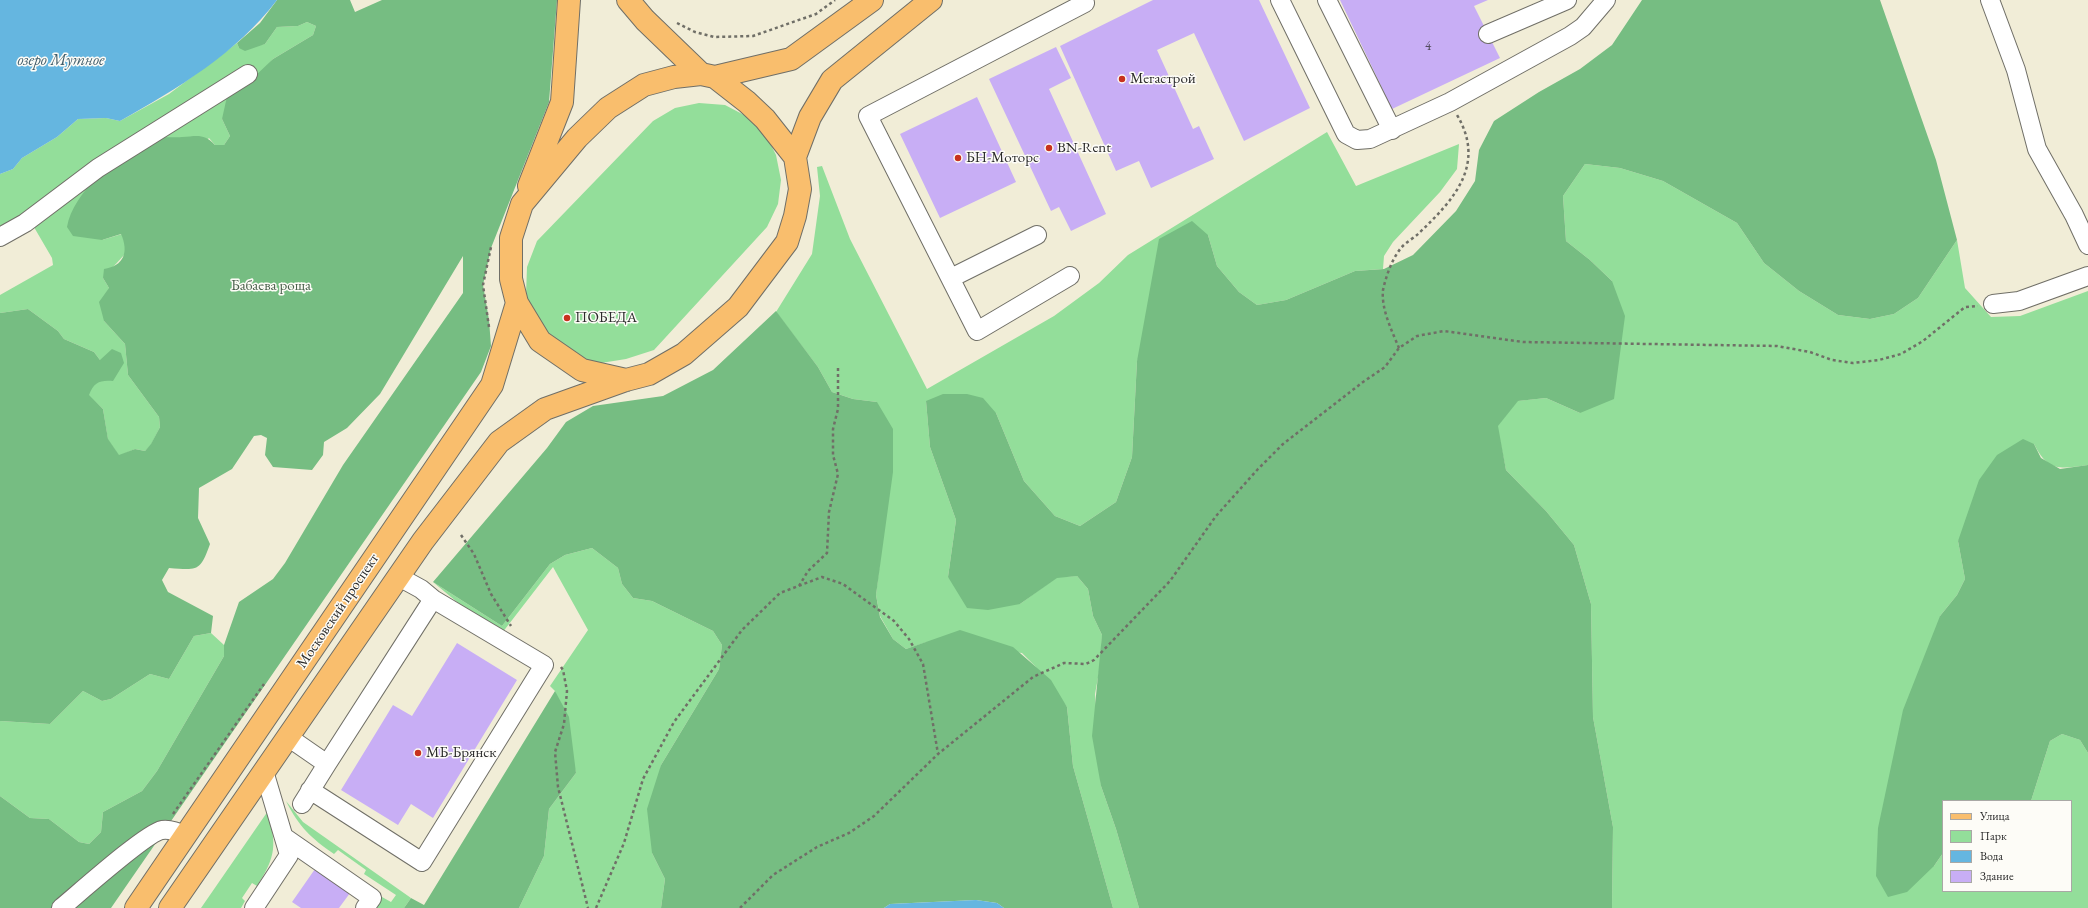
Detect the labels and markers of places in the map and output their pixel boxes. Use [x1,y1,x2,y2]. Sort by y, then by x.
place label: Мегастрой [1130,70,1196,88]
marker: Мегастрой [1117,74,1127,84]
place label: BN-Rent [1057,139,1111,157]
marker: BN-Rent [1044,143,1054,153]
place label: БН-Моторс [966,149,1039,167]
marker: БН-Моторс [953,153,963,163]
place label: ПОБЕДА [575,309,637,327]
marker: ПОБЕДА [562,313,572,323]
place label: МБ-Брянск [426,744,496,762]
marker: МБ-Брянск [413,748,423,758]

